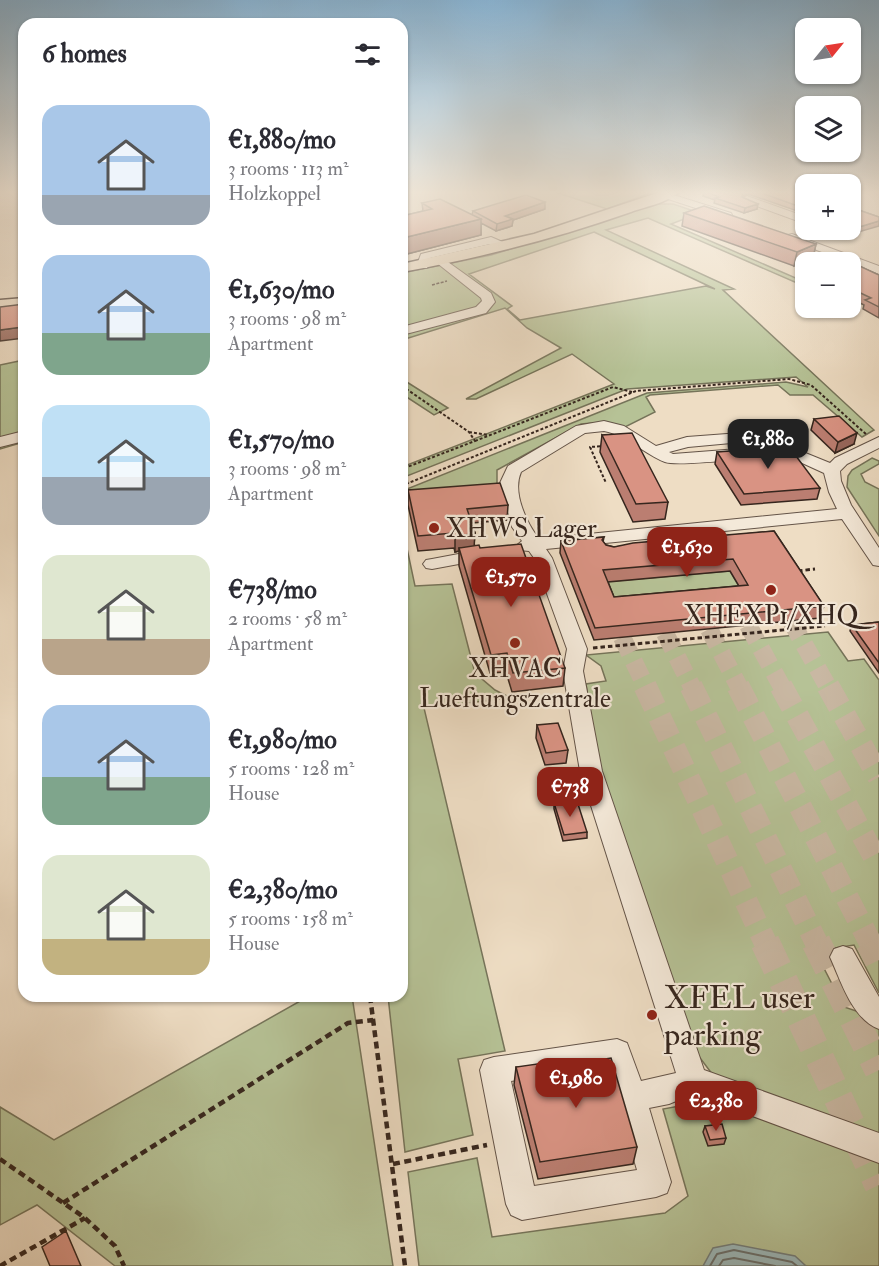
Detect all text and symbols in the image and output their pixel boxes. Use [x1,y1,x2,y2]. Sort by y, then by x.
north arrow [795,18,861,84]
map controls [795,18,861,318]
text: 6 homes [42,38,127,70]
icon: filters [351,38,384,71]
button: layers [795,96,861,162]
text: €1,880/mo [228,124,336,156]
icon: home [90,129,162,201]
text: 3 rooms · 113 m² [228,156,349,181]
button: + [795,174,861,240]
text: Holzkoppel [228,181,321,206]
button: − [795,252,861,318]
text: €1,630/mo [228,274,334,306]
icon: home [90,279,162,351]
text: 3 rooms · 98 m² [228,306,346,331]
text: Apartment [228,331,313,356]
pin: €1,880 [719,419,817,470]
text: €1,570/mo [228,424,334,456]
text: €1,880 [742,426,794,451]
icon: home [90,429,162,501]
text: 3 rooms · 98 m² [228,456,346,481]
text: Apartment [228,481,313,506]
place label: XHWS Lager [446,513,597,545]
marker: XHWS Lager [427,521,441,535]
pin: €1,630 [638,527,736,578]
text: €1,630 [661,534,713,559]
pin: €1,570 [462,557,560,608]
text: €1,570 [485,564,537,589]
text: €738/mo [228,574,317,606]
icon: home [90,579,162,651]
marker: XHEXP1/XHQ [764,583,778,597]
place label: XHEXP1/XHQ [684,600,874,632]
text: 2 rooms · 58 m² [228,606,347,631]
text: Apartment [228,631,313,656]
marker: XHVAC Lueftungszentrale [508,636,522,650]
place label: XHVAC Lueftungszentrale [419,653,611,715]
text: €1,980/mo [228,724,337,756]
icon: home [90,729,162,801]
text: 5 rooms · 128 m² [228,756,354,781]
pin: €738 [534,767,606,818]
text: €738 [551,774,589,799]
text: House [228,781,279,806]
text: €2,380/mo [228,874,337,906]
icon: home [90,879,162,951]
text: 5 rooms · 158 m² [228,906,353,931]
text: House [228,931,279,956]
place label: XFEL user parking [663,978,815,1055]
marker: XFEL user parking [645,1008,659,1022]
pin: €1,980 [527,1058,625,1109]
text: €1,980 [549,1065,603,1090]
pin: €2,380 [667,1081,765,1132]
text: €2,380 [689,1088,743,1113]

